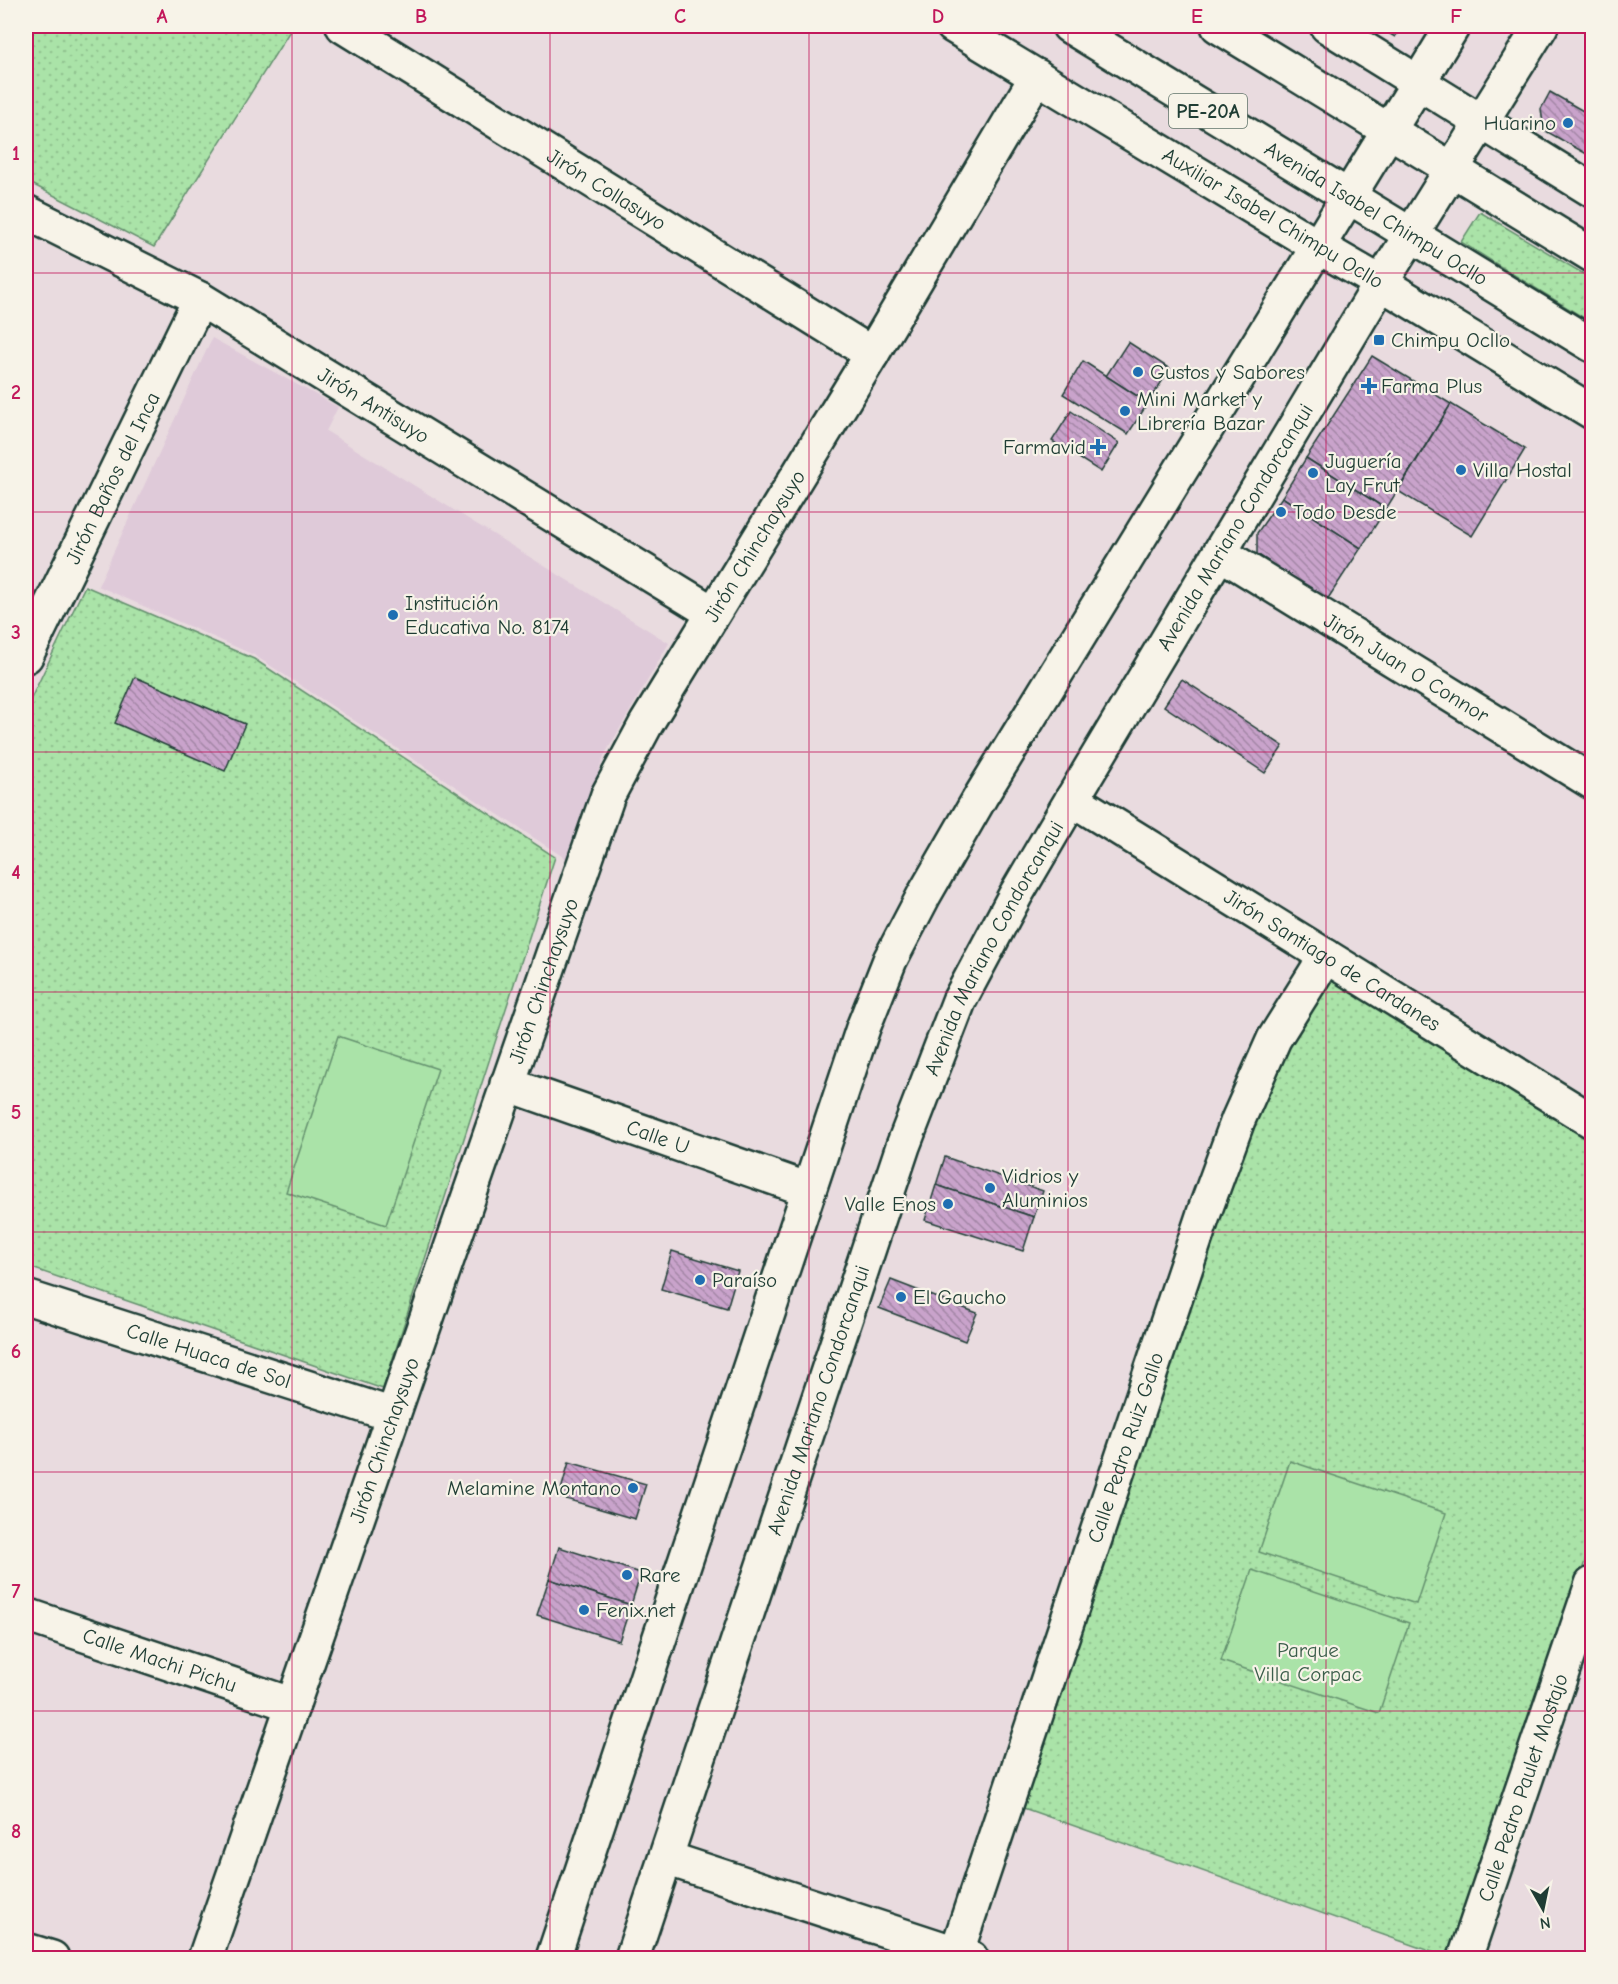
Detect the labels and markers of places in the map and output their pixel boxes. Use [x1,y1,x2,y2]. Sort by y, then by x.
place label: Huarino [1483,111,1556,135]
marker: Huarino [1561,116,1575,130]
place label: Chimpu Ocllo [1391,328,1510,352]
marker: Chimpu Ocllo [1372,333,1386,347]
place label: Gustos y Sabores [1150,360,1305,384]
marker: Gustos y Sabores [1131,365,1145,379]
place label: Farma Plus [1381,374,1482,398]
marker: Farma Plus [1362,379,1376,393]
place label: Mini Market y Librería Bazar [1137,387,1265,435]
marker: Mini Market y Librería Bazar [1118,404,1132,418]
place label: Farmavid [1003,435,1086,459]
marker: Farmavid [1091,440,1105,454]
place label: Juguería Lay Frut [1325,449,1402,497]
place label: Villa Hostal [1473,458,1572,482]
marker: Villa Hostal [1454,463,1468,477]
marker: Juguería Lay Frut [1306,466,1320,480]
place label: Todo Desde [1293,500,1396,524]
marker: Todo Desde [1274,505,1288,519]
place label: Institución Educativa No. 8174 [405,591,570,639]
marker: Institución Educativa No. 8174 [386,608,400,622]
place label: Vidrios y Aluminios [1002,1164,1088,1212]
marker: Vidrios y Aluminios [983,1181,997,1195]
place label: Valle Enos [844,1192,936,1216]
marker: Valle Enos [941,1197,955,1211]
place label: Paraíso [712,1268,777,1292]
marker: Paraíso [693,1273,707,1287]
place label: El Gaucho [913,1285,1006,1309]
marker: El Gaucho [894,1290,908,1304]
place label: Melamine Montano [447,1476,621,1500]
marker: Melamine Montano [626,1481,640,1495]
place label: Rare [639,1563,681,1587]
marker: Rare [620,1568,634,1582]
place label: Fenix.net [596,1598,676,1622]
marker: Fenix.net [577,1603,591,1617]

